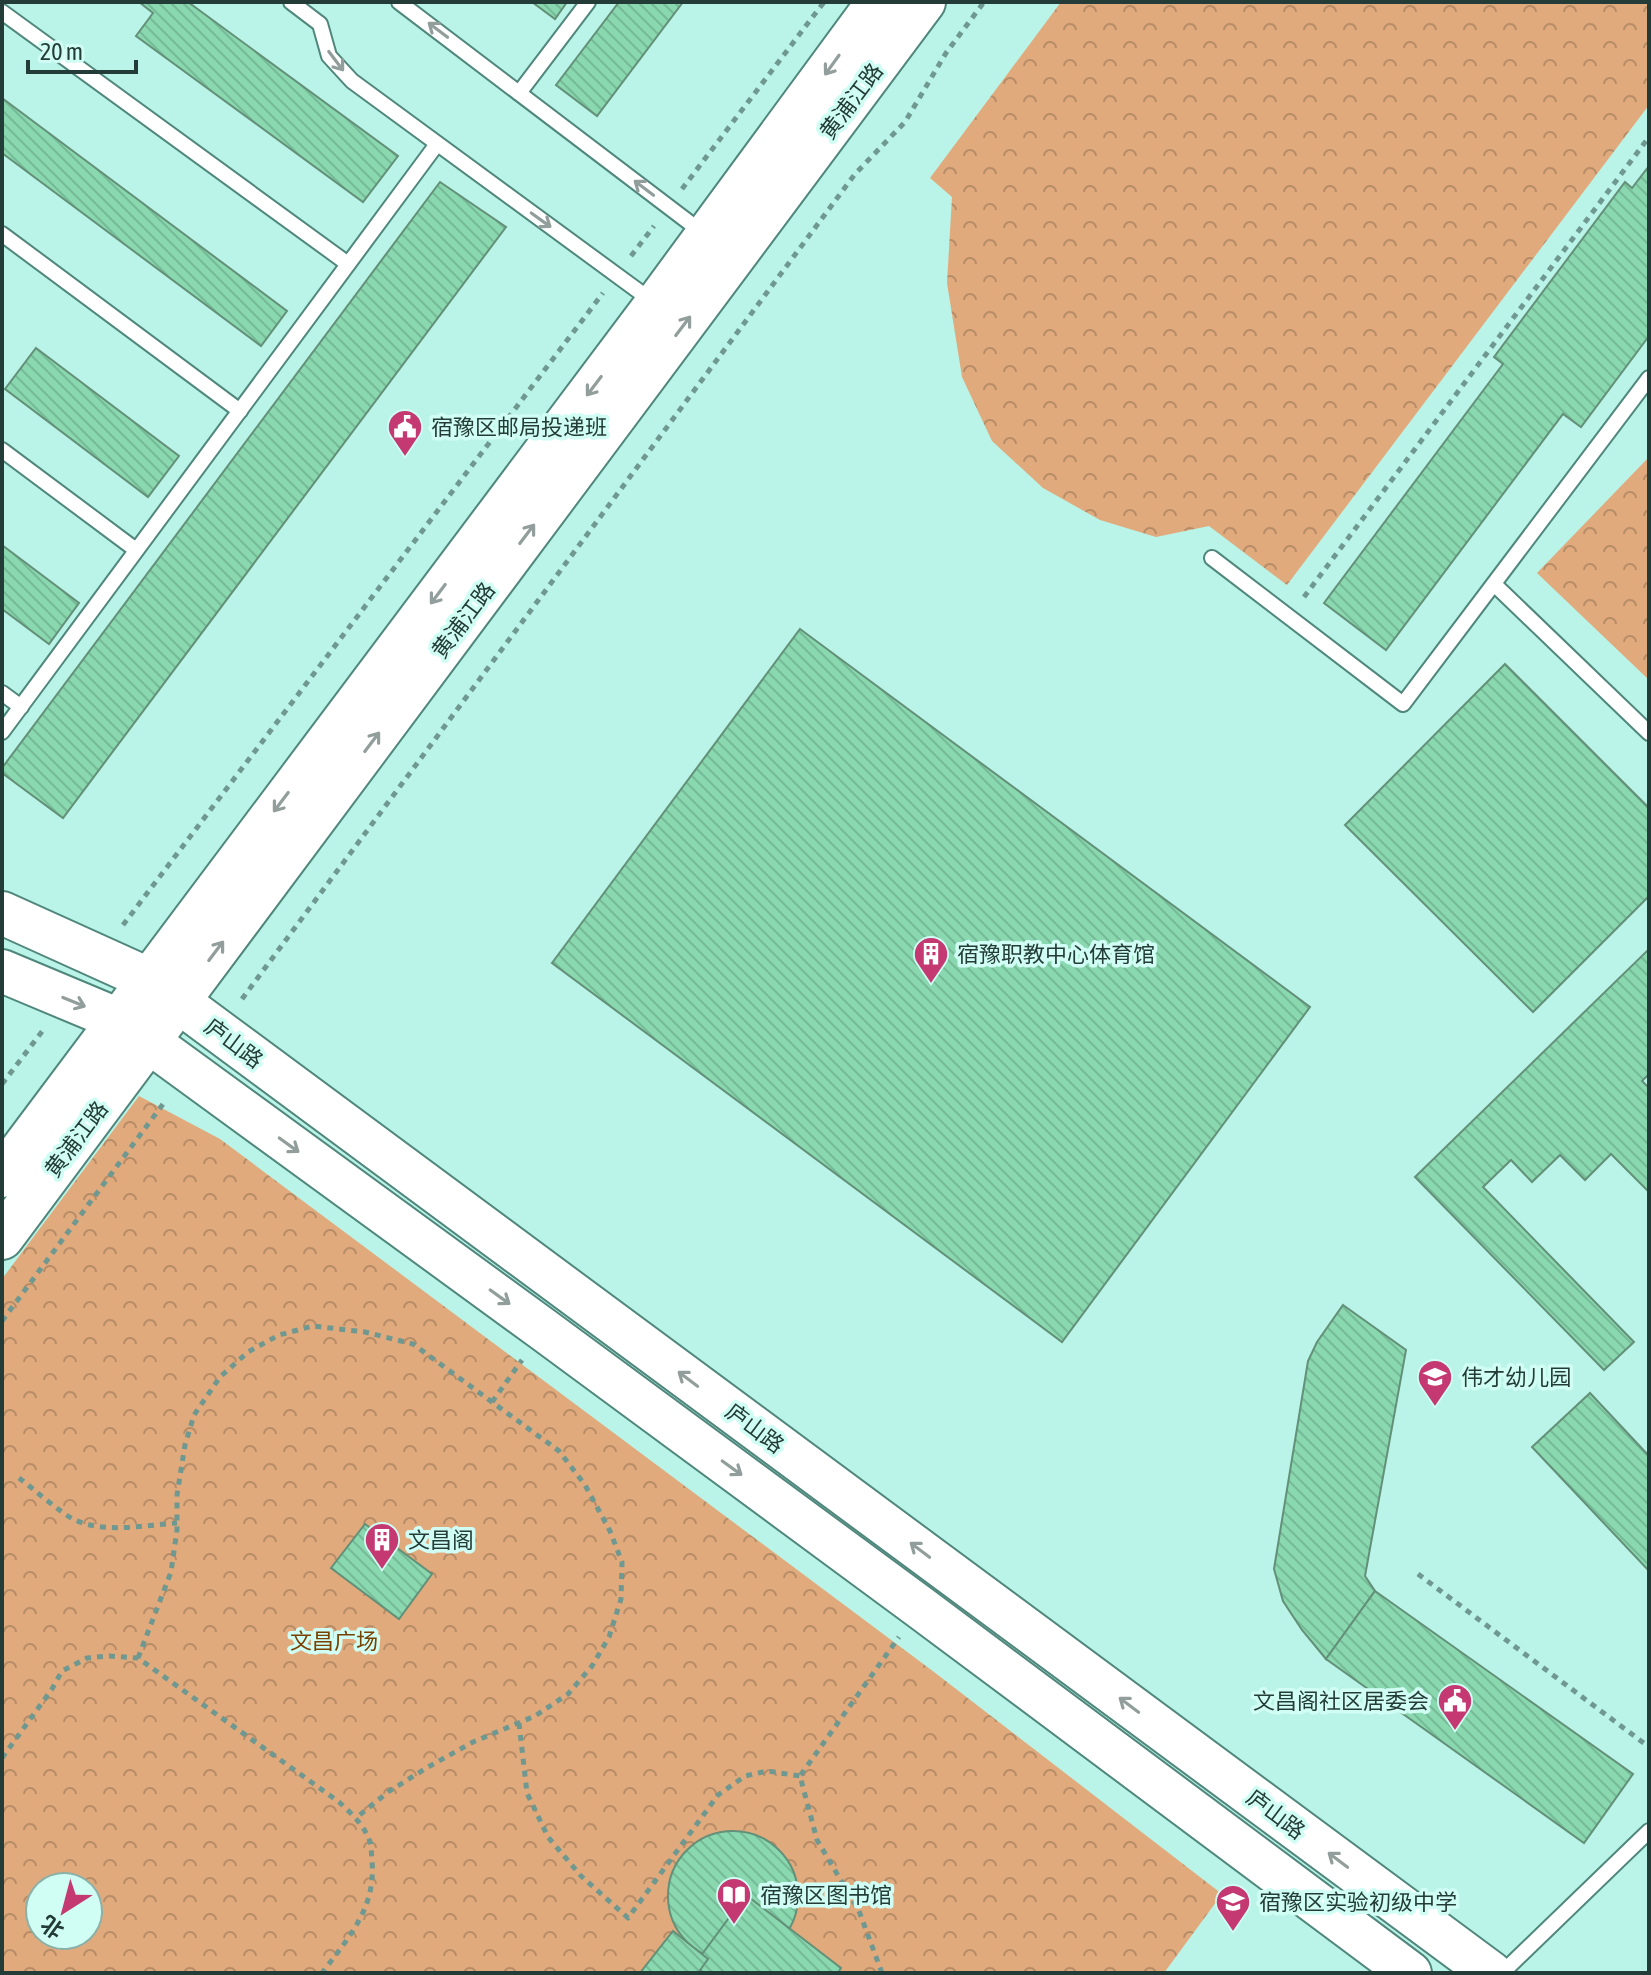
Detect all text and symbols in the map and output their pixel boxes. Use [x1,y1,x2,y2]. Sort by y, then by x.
one-way arrow [428,22,449,39]
scale bar [28,24,136,74]
text: 20 m [40,38,83,65]
one-way arrow [327,50,344,71]
one-way arrow [824,54,841,75]
street label: 黄浦江路 [814,58,888,144]
one-way arrow [634,180,655,197]
one-way arrow [529,212,551,228]
one-way arrow [674,316,691,337]
one-way arrow [586,375,603,396]
public building icon: 宿豫区邮局投递班 [386,408,424,458]
place label: 宿豫区邮局投递班 [431,414,607,440]
one-way arrow [518,524,535,545]
street label: 黄浦江路 [426,577,500,663]
one-way arrow [429,583,446,604]
one-way arrow [363,732,380,754]
one-way arrow [273,791,290,812]
building icon: 宿豫职教中心体育馆 [912,935,950,985]
one-way arrow [207,941,224,962]
place label: 宿豫职教中心体育馆 [957,941,1155,967]
one-way arrow [61,996,86,1010]
street label: 庐山路 [200,1013,268,1073]
street label: 黄浦江路 [39,1096,113,1182]
one-way arrow [278,1137,300,1153]
one-way arrow [489,1289,510,1306]
school or university icon: 伟才幼儿园 [1416,1358,1454,1408]
place label: 伟才幼儿园 [1461,1364,1571,1390]
one-way arrow [678,1371,700,1387]
street label: 庐山路 [721,1398,789,1458]
one-way arrow [721,1459,742,1476]
building icon: 文昌阁 [363,1521,401,1571]
place label: 文昌阁 [408,1527,474,1553]
one-way arrow [910,1542,931,1559]
park label: 文昌广场 [290,1628,378,1654]
public building icon: 文昌阁社区居委会 [1436,1682,1474,1732]
place label: 文昌阁社区居委会 [1253,1688,1429,1714]
one-way arrow [1119,1697,1140,1714]
street label: 庐山路 [1242,1784,1310,1844]
one-way arrow [1328,1852,1349,1869]
north arrow [24,1871,104,1951]
library icon: 宿豫区图书馆 [715,1876,753,1926]
place label: 宿豫区图书馆 [760,1882,892,1908]
school or university icon: 宿豫区实验初级中学 [1214,1883,1252,1933]
place label: 宿豫区实验初级中学 [1259,1889,1457,1915]
text: 北 [36,1910,69,1944]

